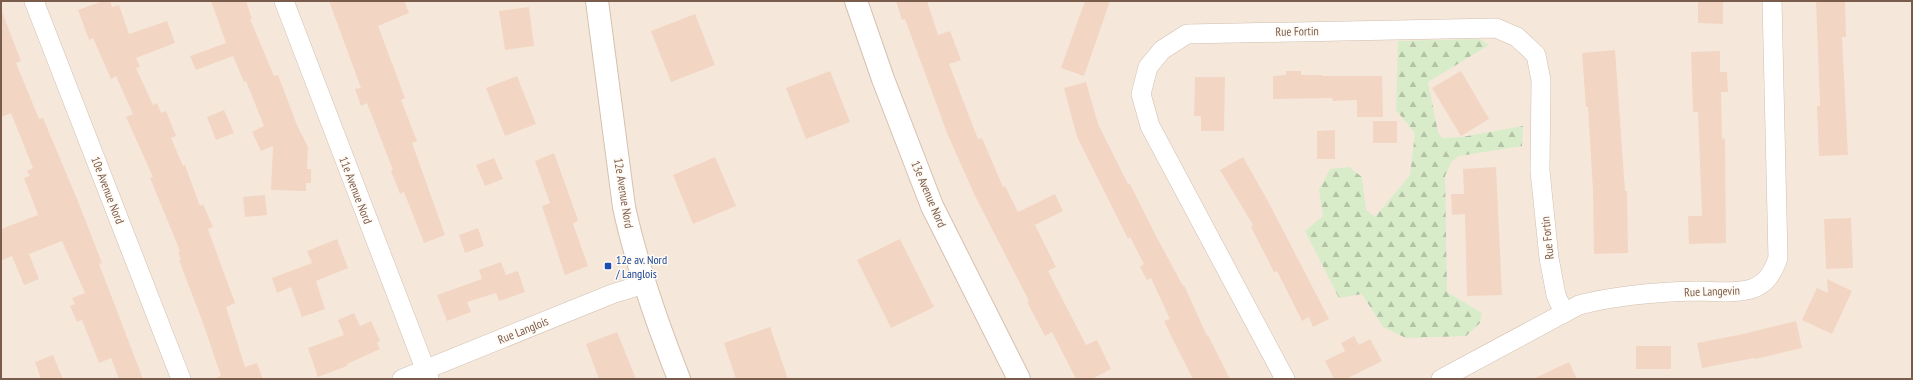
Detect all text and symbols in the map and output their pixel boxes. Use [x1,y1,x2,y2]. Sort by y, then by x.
street label: Rue Fortin [1275,23,1319,39]
street label: 10e Avenue Nord [88,154,128,226]
street label: 11e Avenue Nord [336,154,376,226]
street label: 12e Avenue Nord [611,157,637,229]
street label: 13e Avenue Nord [908,158,950,230]
street label: Rue Fortin [1537,216,1557,260]
place label: 12e av. Nord / Langlois [615,252,667,281]
marker: 12e av. Nord / Langlois [603,261,613,271]
street label: Rue Langevin [1684,283,1740,299]
street label: Rue Langlois [496,313,550,347]

